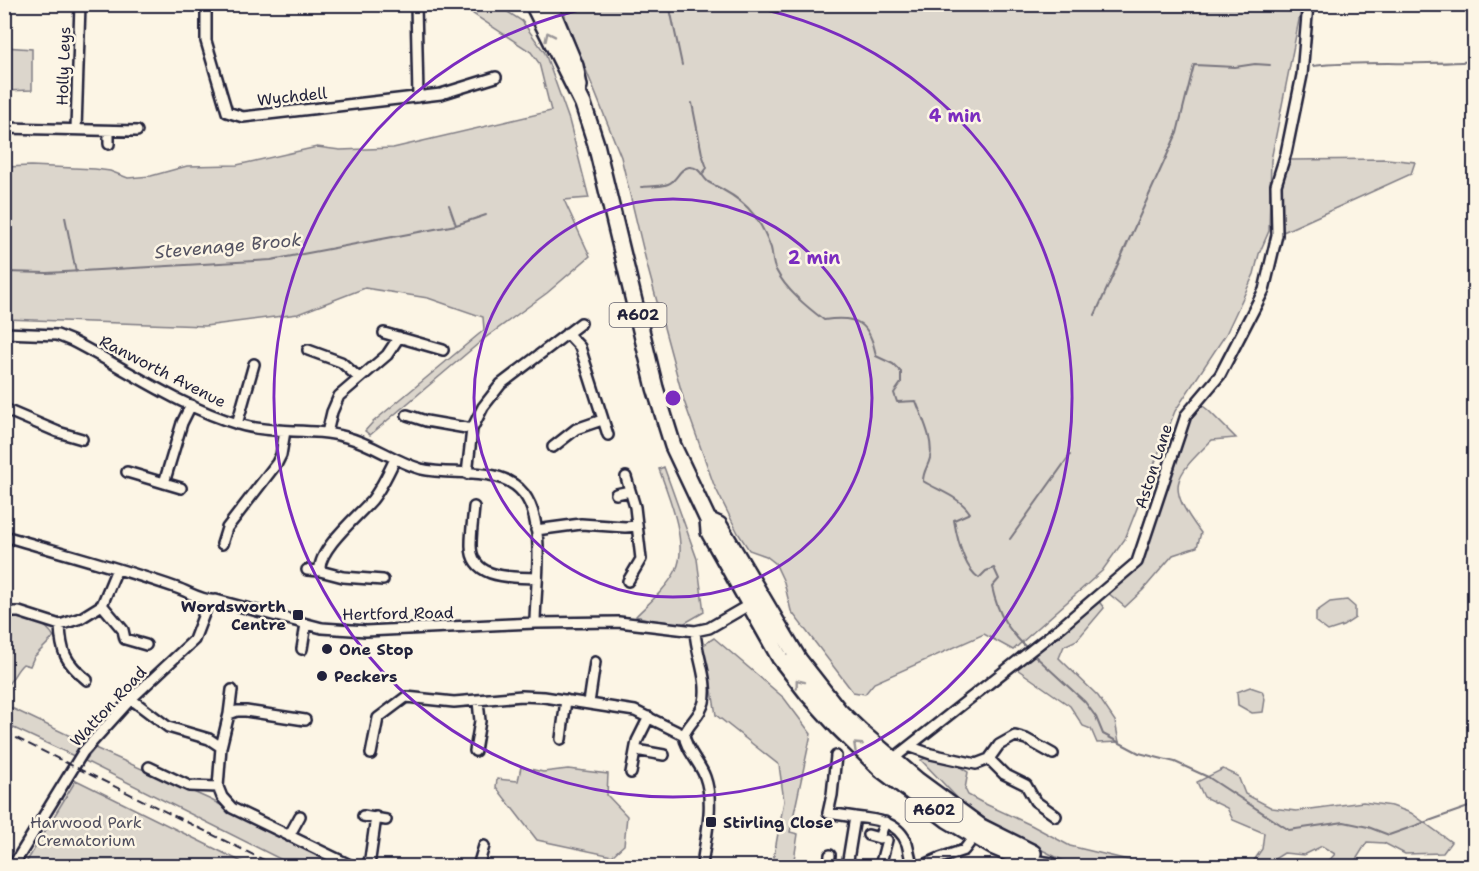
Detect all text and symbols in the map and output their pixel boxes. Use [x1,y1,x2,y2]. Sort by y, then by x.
street label: Holly Leys [52,26,75,106]
one-way arrow [544,31,556,42]
street label: Wychdell [256,82,328,111]
text: 4 min [929,104,981,128]
water label: Stevenage Brook [154,228,303,264]
text: 2 min [788,246,840,270]
road number: A602 [610,303,666,327]
street label: Ranworth Avenue [96,330,230,412]
centre of rings [663,388,683,408]
street label: Aston Lane [1130,421,1177,511]
place label: Wordsworth Centre [181,596,286,635]
street label: Hertford Road [342,602,454,625]
marker: Wordsworth Centre [291,608,305,622]
place label: One Stop [339,639,414,660]
marker: One Stop [320,642,334,656]
street label: Watton Road [66,662,151,751]
place label: Peckers [334,666,397,687]
marker: Peckers [315,669,329,683]
one-way arrow [796,679,807,690]
one-way arrow [853,742,864,753]
road number: A602 [906,798,962,822]
park label: Harwood Park Crematorium [30,812,142,851]
place label: Stirling Close [723,812,834,833]
marker: Stirling Close [704,815,718,829]

